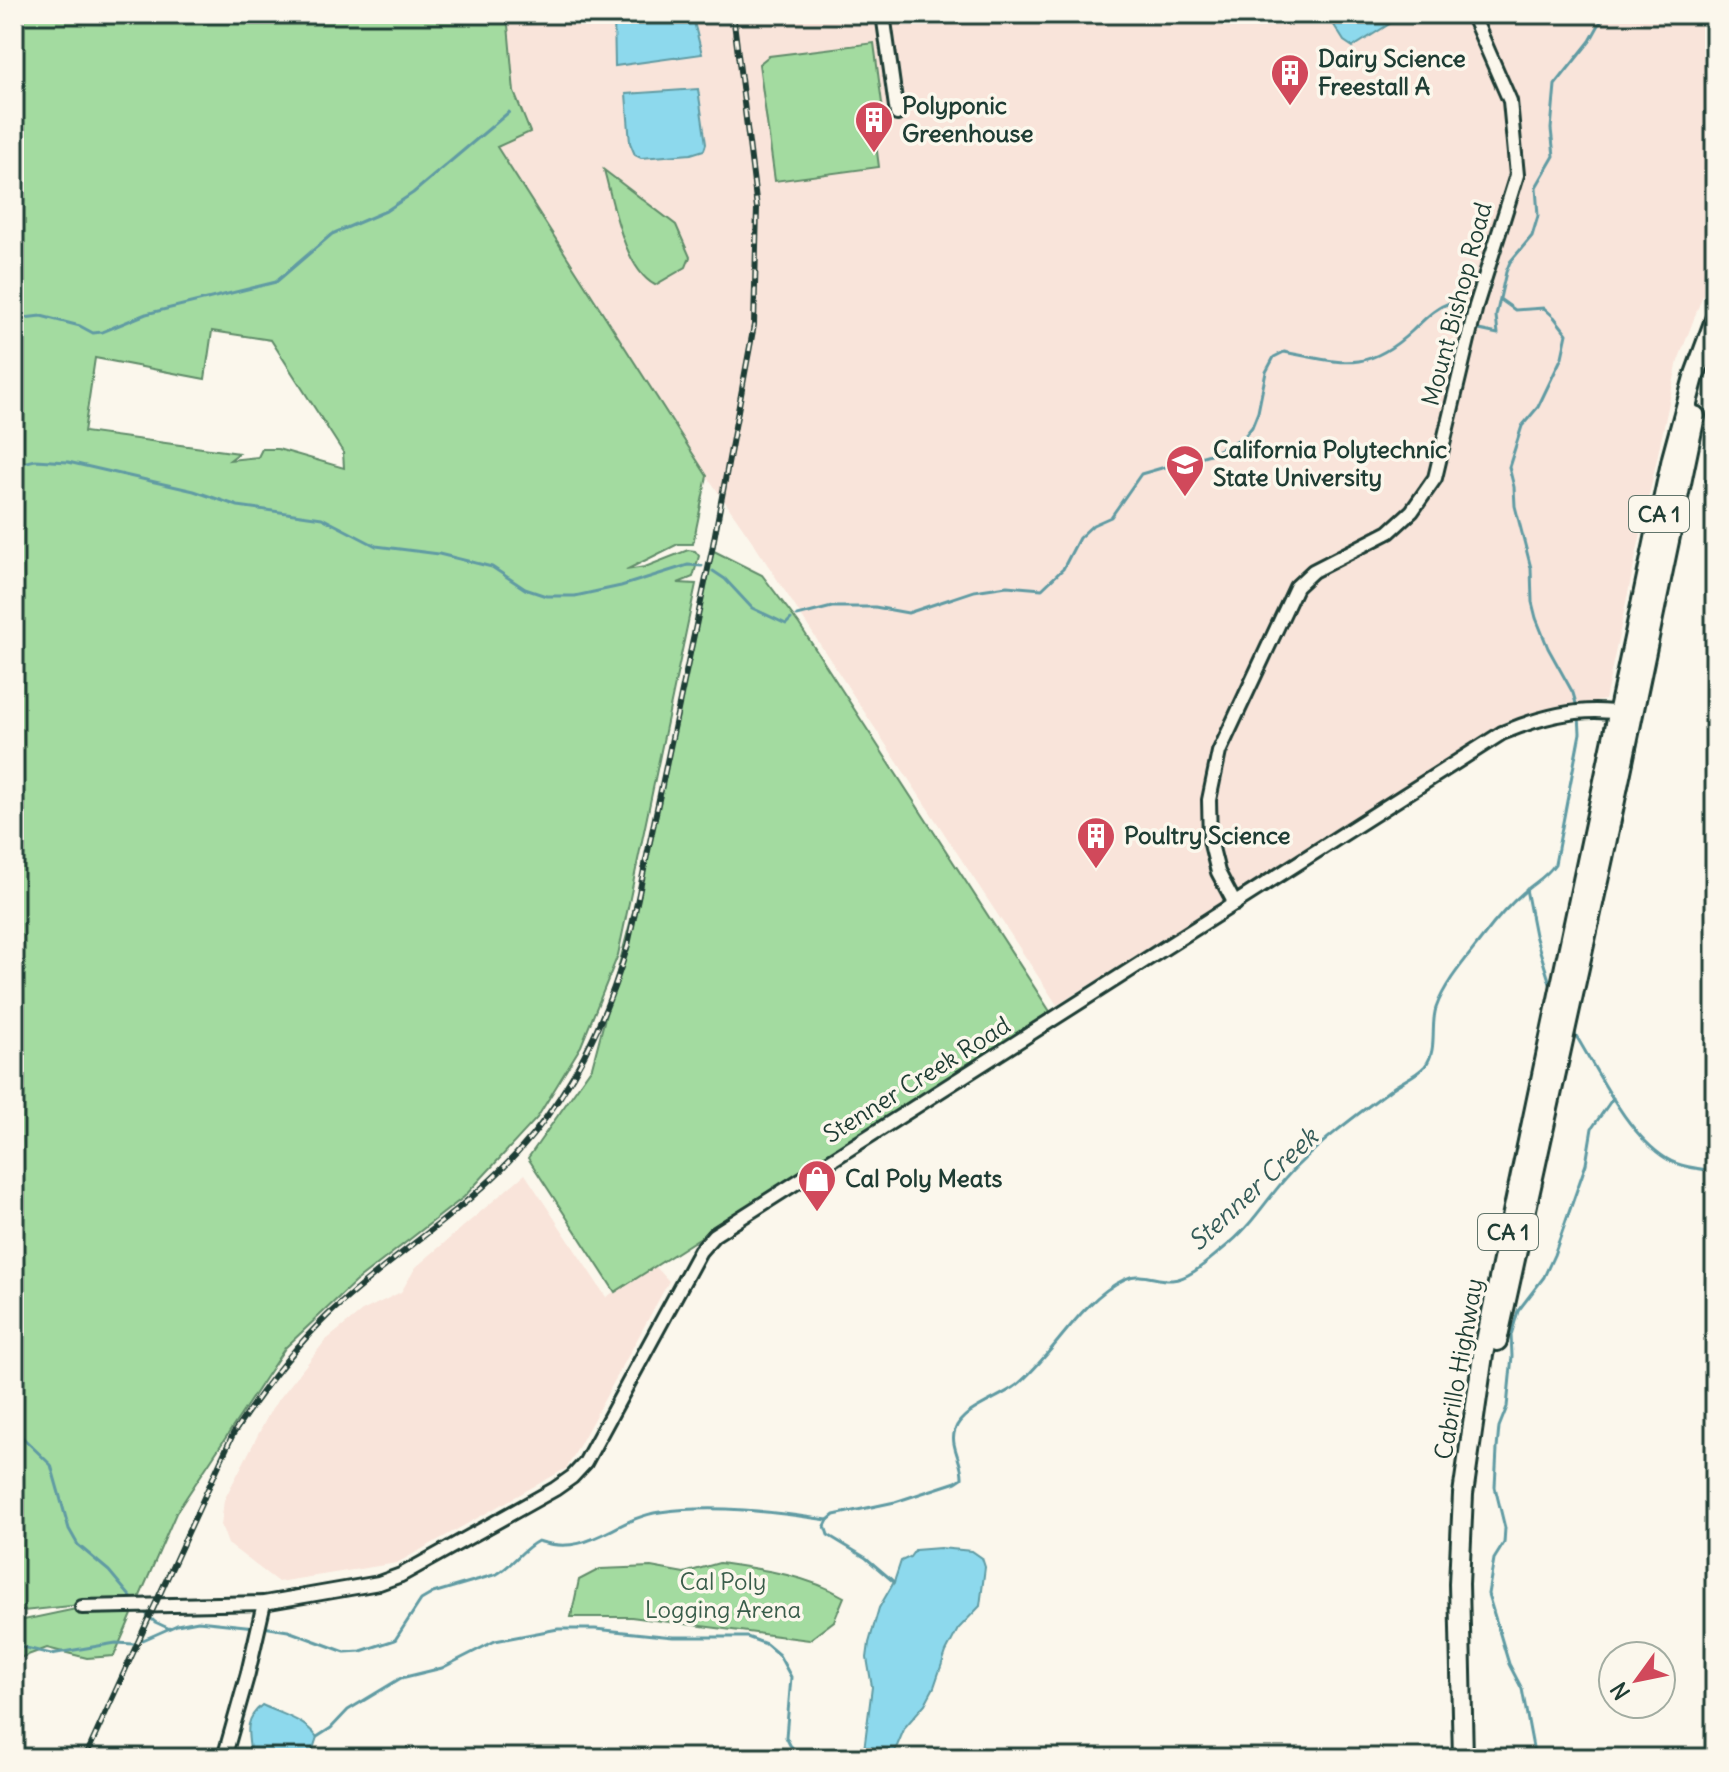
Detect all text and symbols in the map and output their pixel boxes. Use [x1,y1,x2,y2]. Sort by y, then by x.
place label: Dairy Science Freestall A [1318,43,1466,101]
building icon: Dairy Science Freestall A [1269,52,1311,107]
place label: Polyponic Greenhouse [902,90,1033,148]
building icon: Polyponic Greenhouse [853,99,895,154]
street label: Mount Bishop Road [1414,199,1498,409]
place label: California Polytechnic State University [1213,434,1447,492]
school or university icon: California Polytechnic State University [1164,443,1206,498]
road number: CA 1 [1629,496,1689,532]
building icon: Poultry Science [1075,815,1117,870]
place label: Poultry Science [1124,820,1291,850]
street label: Stenner Creek Road [817,1010,1015,1149]
water label: Stenner Creek [1181,1119,1326,1257]
shop icon: Cal Poly Meats [796,1158,838,1213]
place label: Cal Poly Meats [845,1163,1003,1193]
road number: CA 1 [1478,1214,1538,1250]
street label: Cabrillo Highway [1427,1276,1489,1462]
park label: Cal Poly Logging Arena [645,1566,801,1624]
north arrow [1597,1640,1677,1720]
text: N [1604,1677,1636,1705]

